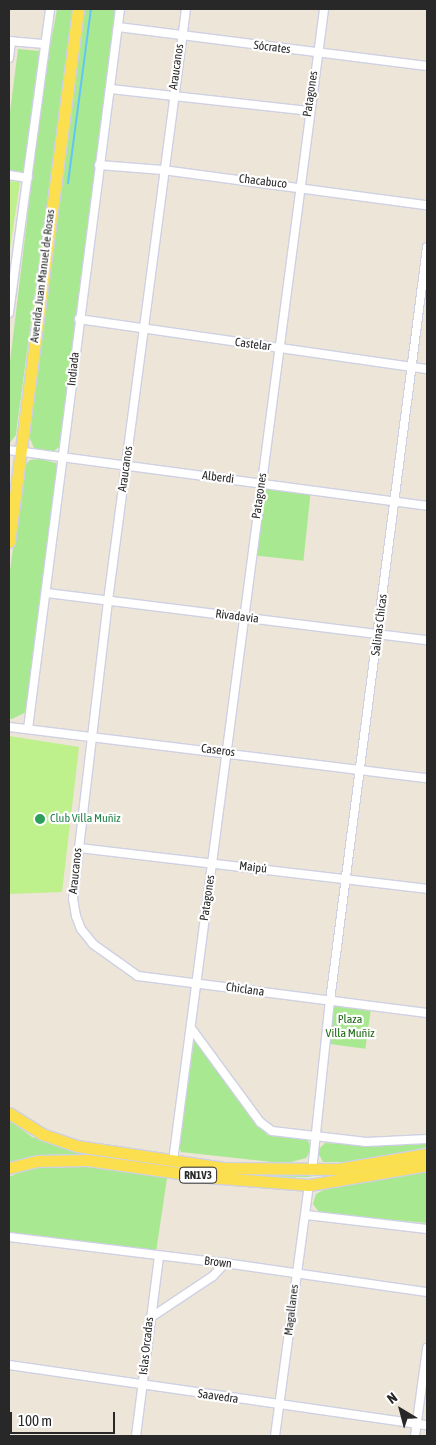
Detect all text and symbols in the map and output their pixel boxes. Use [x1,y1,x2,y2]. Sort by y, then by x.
street label: Sócrates [253,39,291,57]
street label: Araucanos [167,43,187,91]
street label: Patagones [301,70,321,118]
street label: Chacabuco [238,172,288,192]
street label: Avenida Juan Manuel de Rosas [28,208,58,344]
street label: Castelar [234,336,272,354]
street label: Indiada [65,351,83,387]
street label: Araucanos [116,445,136,493]
street label: Alberdi [201,469,235,487]
street label: Patagones [250,472,270,520]
street label: Salinas Chicas [369,593,391,657]
street label: Rivadavia [214,607,260,627]
street label: Caseros [200,742,236,760]
place label: Club Villa Muñiz [50,812,121,826]
marker: Club Villa Muñiz [34,813,46,825]
street label: Araucanos [66,847,86,895]
street label: Maipú [238,859,268,877]
street label: Patagones [198,874,218,922]
street label: Chiclana [225,980,265,1000]
park label: Plaza Villa Muñiz [326,1013,374,1041]
road number: RN1V3 [178,1166,218,1184]
street label: Brown [203,1254,233,1272]
street label: Magallanes [282,1284,302,1336]
street label: Islas Orcadas [137,1316,157,1376]
north arrow [376,1385,426,1435]
street label: Saavedra [197,1387,239,1407]
text: N [384,1389,400,1407]
scale bar [12,1402,118,1434]
text: 100 m [18,1412,52,1429]

